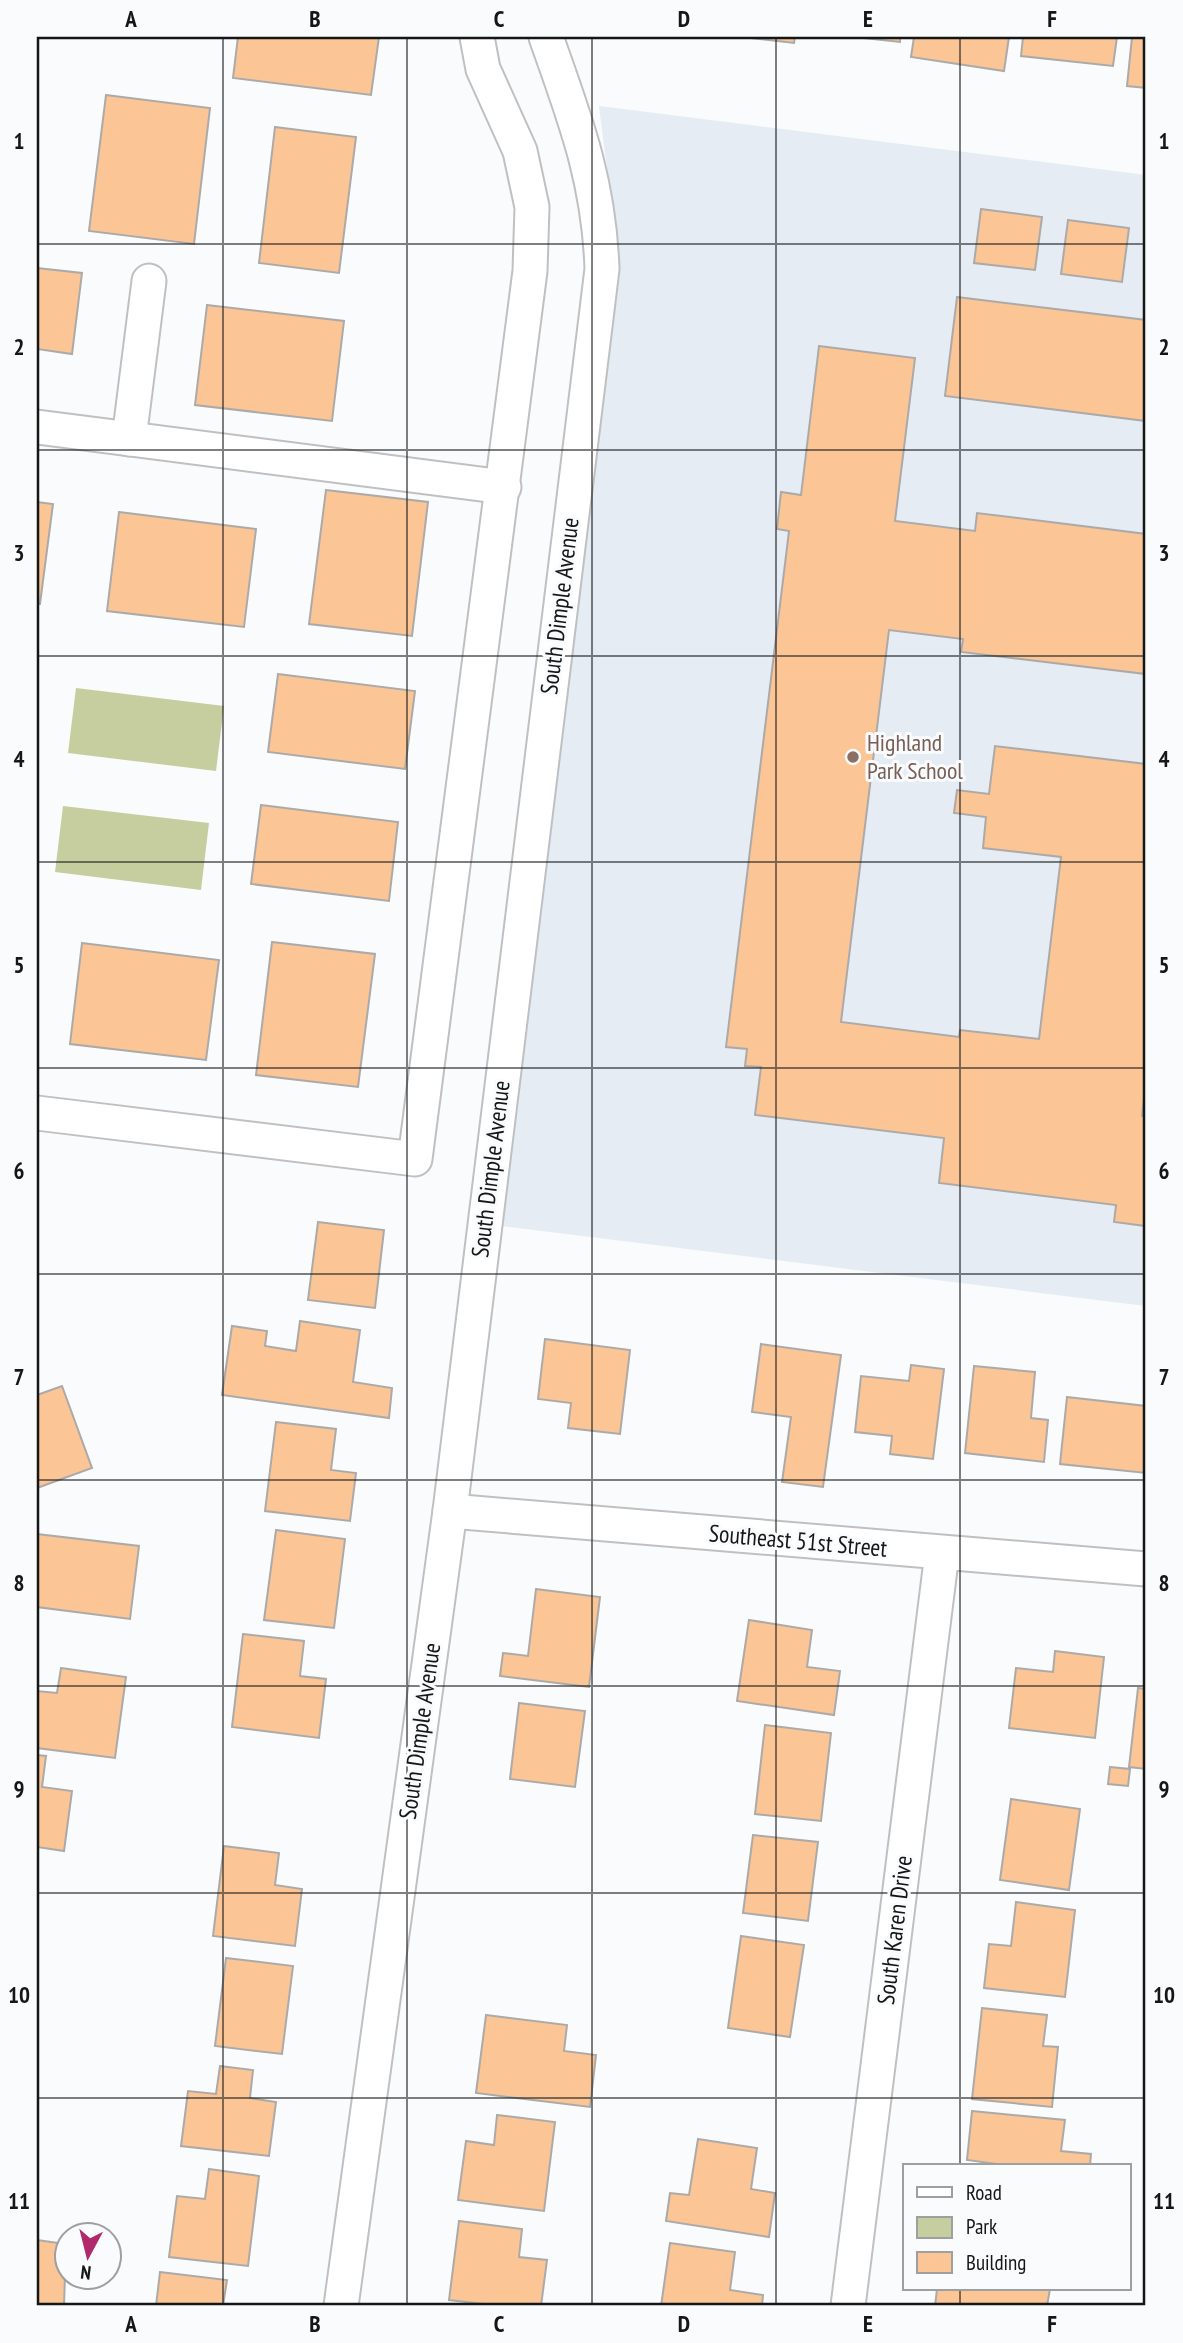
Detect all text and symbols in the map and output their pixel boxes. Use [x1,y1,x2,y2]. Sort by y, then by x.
text: A [124,4,137,33]
text: B [309,4,321,33]
text: C [494,4,505,33]
text: D [678,4,690,33]
text: E [863,4,873,33]
text: F [1047,4,1057,33]
text: 1 [14,126,25,155]
text: 1 [1159,126,1170,155]
text: 2 [14,332,25,361]
text: 2 [1159,332,1170,361]
street label: South Dimple Avenue [533,516,586,696]
text: 3 [14,538,25,567]
text: 3 [1159,538,1170,567]
place label: Highland Park School [867,727,963,786]
text: 4 [14,744,25,773]
text: 4 [1159,744,1170,773]
marker: Highland Park School [845,749,861,765]
text: 5 [14,950,25,979]
text: 5 [1159,950,1170,979]
street label: South Dimple Avenue [464,1079,517,1259]
text: 6 [14,1156,25,1185]
text: 6 [1159,1156,1170,1185]
text: 7 [14,1362,25,1391]
text: 7 [1159,1362,1170,1391]
street label: Southeast 51st Street [708,1517,889,1564]
text: 8 [14,1568,25,1597]
text: 8 [1159,1568,1170,1597]
street label: South Dimple Avenue [392,1641,447,1821]
text: 9 [14,1774,25,1803]
text: 9 [1159,1774,1170,1803]
street label: South Karen Drive [870,1854,919,2006]
text: 10 [8,1980,30,2009]
text: 10 [1153,1980,1175,2009]
legend [903,2164,1130,2290]
text: Road [966,2179,1002,2206]
text: 11 [8,2186,30,2215]
text: 11 [1153,2186,1175,2215]
text: Park [966,2213,997,2240]
north arrow [52,2220,122,2290]
text: Building [966,2249,1026,2276]
text: N [79,2260,92,2285]
text: A [124,2309,137,2338]
text: B [309,2309,321,2338]
text: C [494,2309,505,2338]
text: D [678,2309,690,2338]
text: E [863,2309,873,2338]
text: F [1047,2309,1057,2338]

